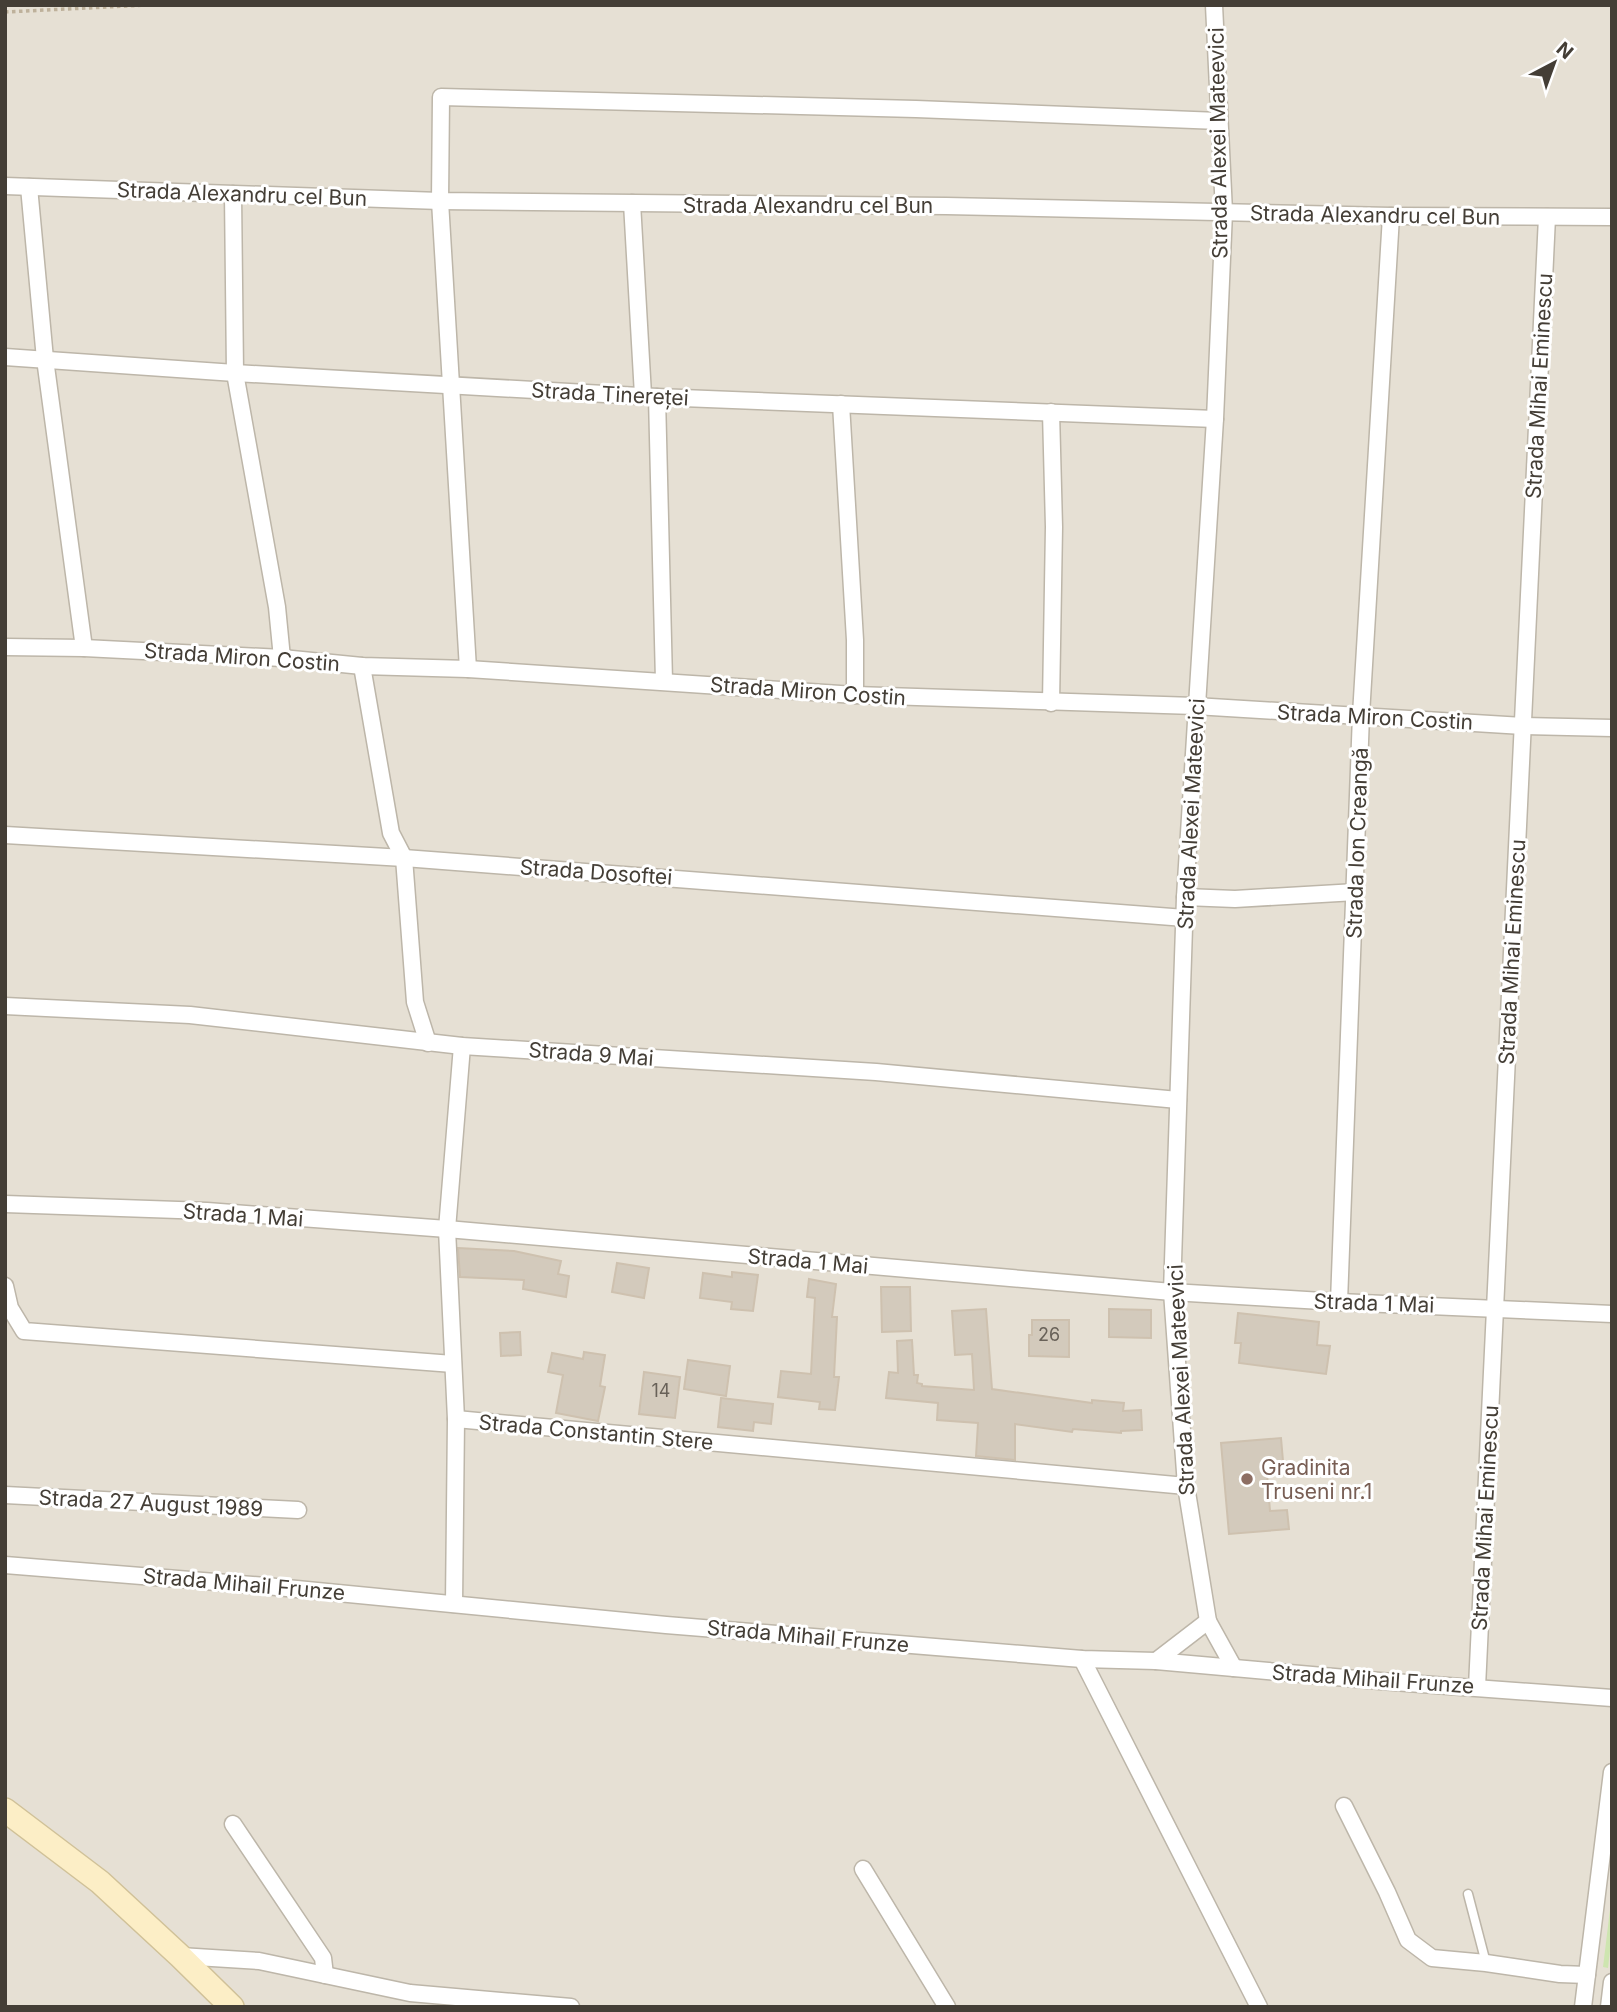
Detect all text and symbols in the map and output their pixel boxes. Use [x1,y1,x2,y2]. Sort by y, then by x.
street label: Strada Alexei Mateevici [1203,27,1233,259]
north arrow [1519,28,1589,98]
text: N [1552,37,1578,64]
street label: Strada Alexandru cel Bun [116,177,368,211]
street label: Strada Alexandru cel Bun [683,193,933,218]
street label: Strada Alexandru cel Bun [1250,200,1500,230]
street label: Strada Mihai Eminescu [1521,272,1557,500]
street label: Strada Tinereței [531,377,689,411]
street label: Strada Miron Costin [143,638,341,676]
street label: Strada Miron Costin [709,672,907,710]
street label: Strada Alexei Mateevici [1172,698,1210,930]
street label: Strada Miron Costin [1276,699,1474,735]
street label: Strada Ion Creangă [1341,747,1373,939]
street label: Strada Mihai Eminescu [1494,838,1530,1066]
street label: Strada Dosoftei [519,854,673,890]
street label: Strada 9 Mai [528,1037,654,1071]
street label: Strada 1 Mai [182,1198,304,1232]
street label: Strada 1 Mai [747,1243,869,1279]
street label: Strada Alexei Mateevici [1162,1264,1200,1496]
street label: Strada 1 Mai [1313,1288,1435,1318]
house number: 26 [1038,1324,1060,1345]
house number: 14 [652,1380,670,1401]
street label: Strada Mihai Eminescu [1467,1404,1503,1632]
street label: Strada Constantin Stere [478,1409,714,1455]
place label: Gradinita Truseni nr.1 [1261,1455,1372,1504]
marker: Gradinita Truseni nr.1 [1239,1471,1255,1487]
street label: Strada 27 August 1989 [38,1485,264,1521]
street label: Strada Mihail Frunze [142,1563,346,1605]
street label: Strada Mihail Frunze [706,1615,910,1657]
street label: Strada Mihail Frunze [1271,1659,1475,1699]

